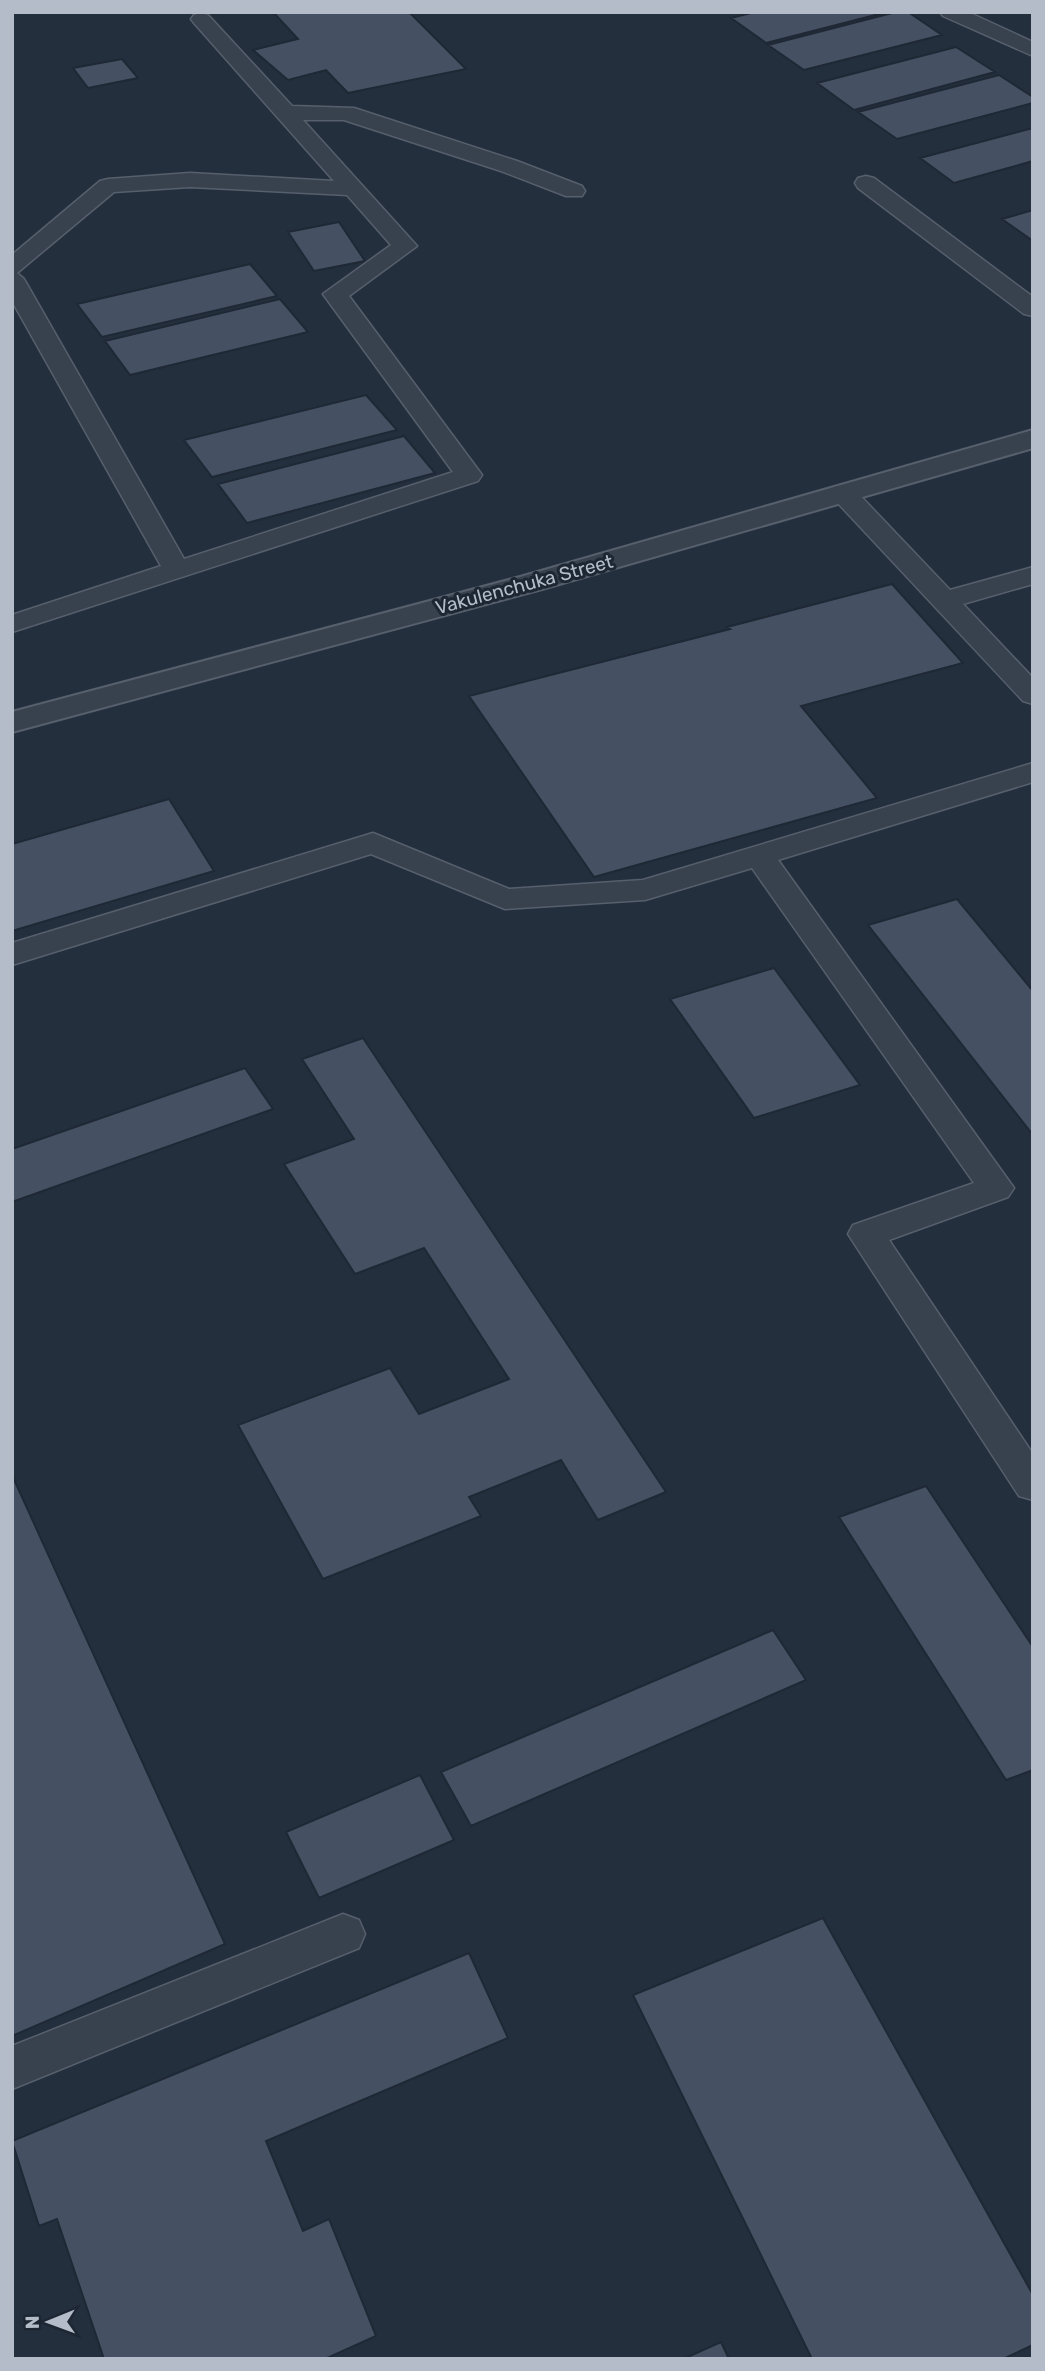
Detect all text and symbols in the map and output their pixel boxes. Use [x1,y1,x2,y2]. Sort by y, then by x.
street label: Vakulenchuka Street [433,550,616,619]
north arrow [14,2287,84,2357]
text: N [21,2315,44,2329]

